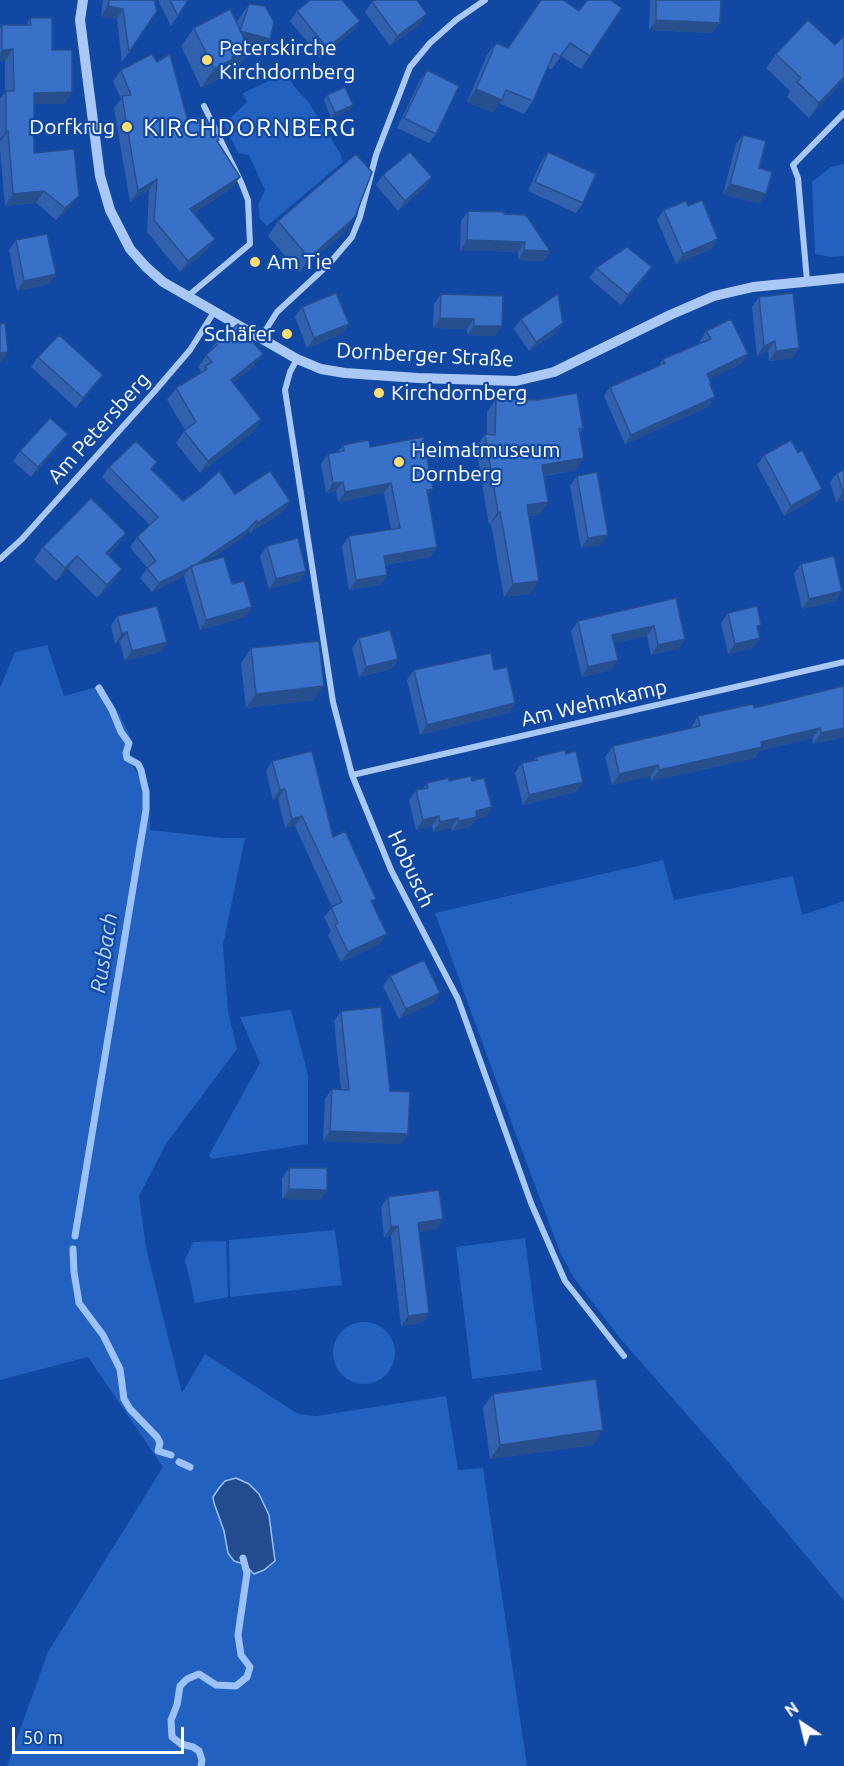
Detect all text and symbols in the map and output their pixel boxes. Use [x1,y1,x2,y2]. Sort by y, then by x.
place label: Peterskirche Kirchdornberg [219,35,355,85]
marker: Peterskirche Kirchdornberg [200,53,214,67]
place label: Dorfkrug [29,114,115,140]
district label: KIRCHDORNBERG [143,114,357,142]
marker: Dorfkrug [120,120,134,134]
place label: Am Tie [267,249,332,275]
marker: Am Tie [248,255,262,269]
place label: Schäfer [204,321,275,347]
marker: Schäfer [280,327,294,341]
street label: Dornberger Straße [336,338,514,372]
street label: Am Petersberg [42,367,156,489]
place label: Kirchdornberg [391,380,527,406]
marker: Kirchdornberg [372,386,386,400]
place label: Heimatmuseum Dornberg [411,437,560,487]
marker: Heimatmuseum Dornberg [392,455,406,469]
street label: Am Wehmkamp [518,674,670,732]
street label: Hobusch [382,826,440,912]
water label: Rusbach [85,911,123,995]
north arrow [772,1694,832,1754]
text: N [782,1698,802,1720]
scale bar [15,1715,188,1753]
text: 50 m [23,1727,63,1747]

